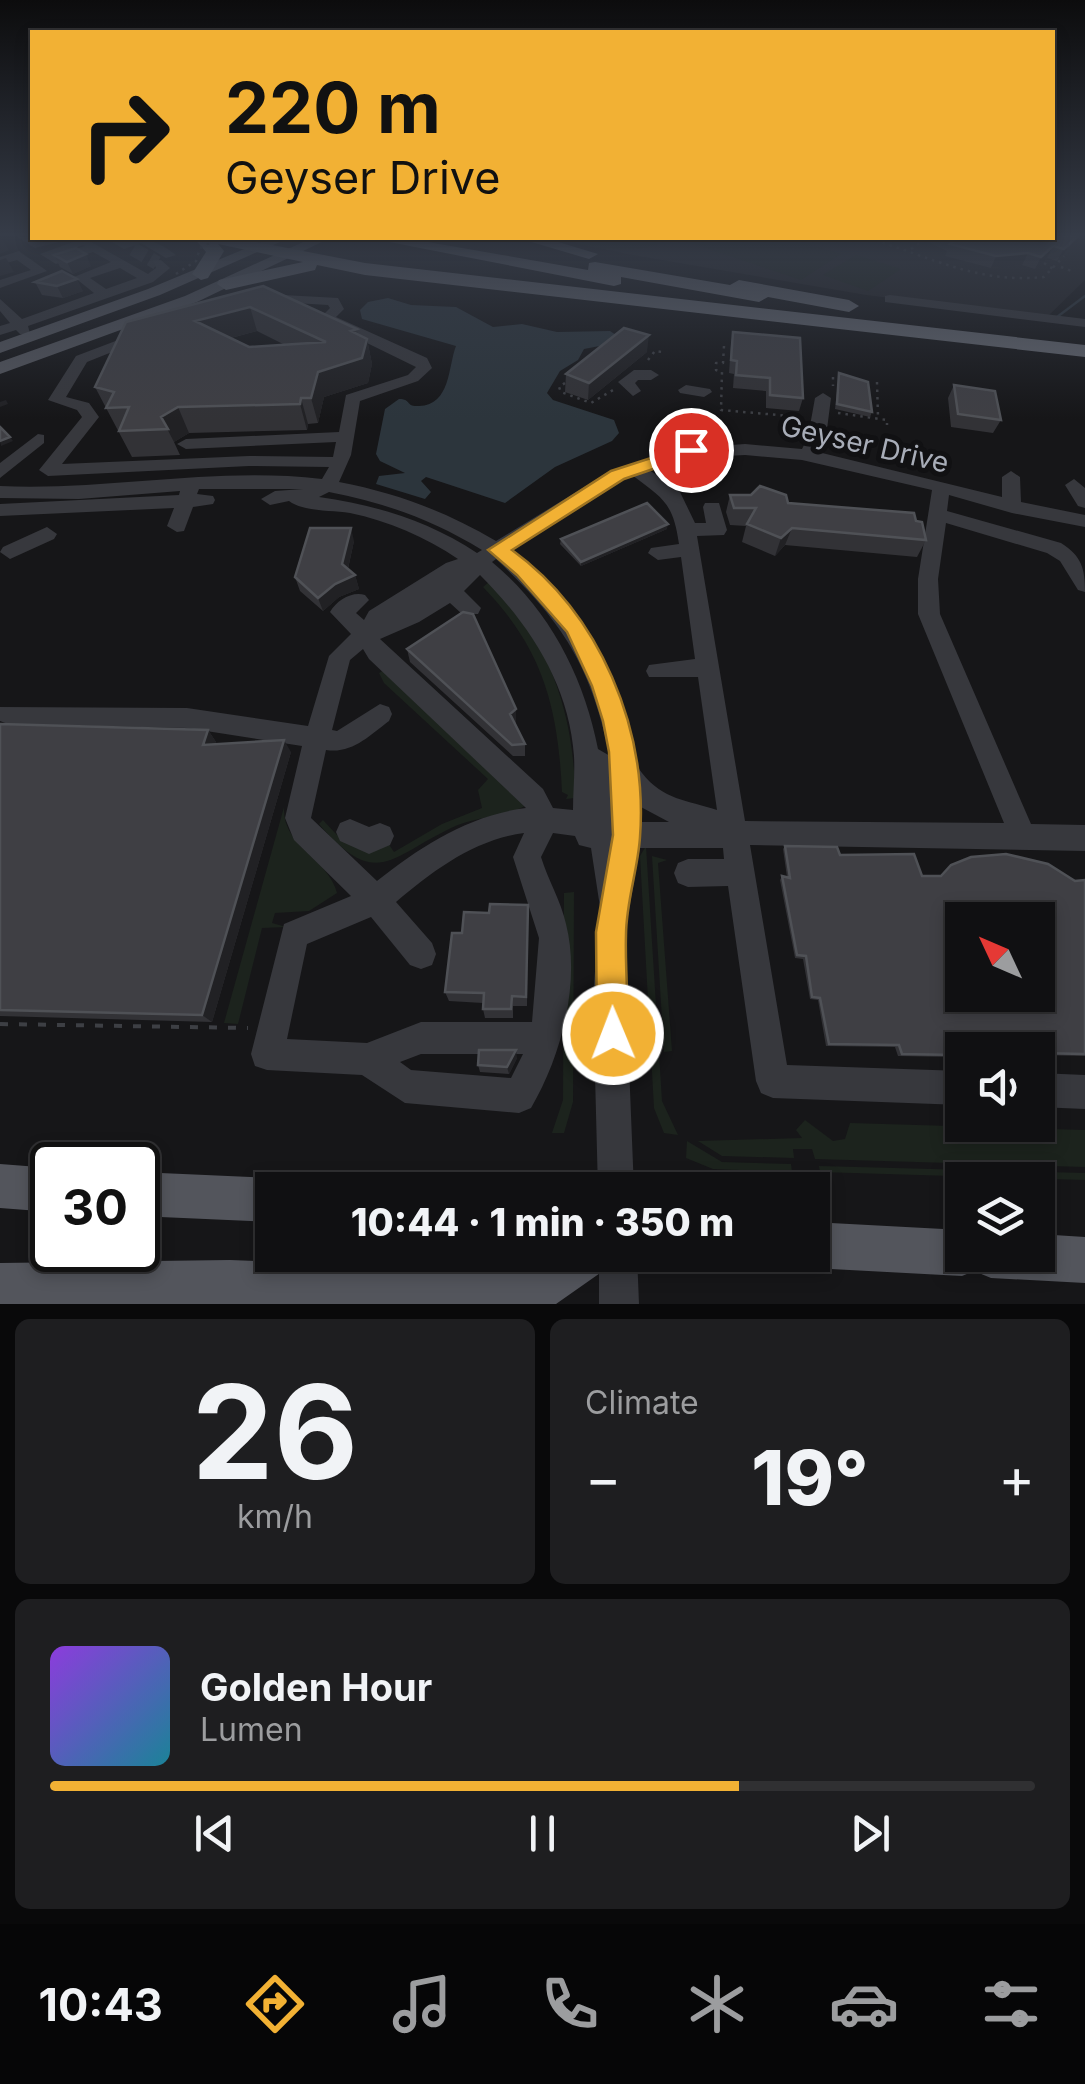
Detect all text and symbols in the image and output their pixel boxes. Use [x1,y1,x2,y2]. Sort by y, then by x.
text: 220 m [225,65,441,150]
icon: right [60,70,190,200]
text: Geyser Drive [225,150,500,205]
pin [649,408,734,493]
street label: Geyser Drive [778,408,952,480]
icon: arrive [664,423,719,478]
north arrow [945,902,1055,1012]
map controls [945,902,1055,1272]
position arrow [561,982,665,1086]
button: sound [945,1032,1055,1142]
speed limit sign: 30 [30,1142,160,1272]
button: layers [945,1162,1055,1272]
text: 10:44 · 1 min · 350 m [351,1199,734,1245]
text: 26 [192,1353,358,1510]
text: Climate [585,1383,699,1422]
text: 19° [751,1432,869,1523]
text: − [585,1445,621,1511]
text: + [999,1445,1035,1511]
text: km/h [237,1497,313,1536]
text: Golden Hour [200,1664,432,1710]
text: Lumen [200,1710,303,1749]
icon: previous [187,1806,242,1861]
icon: pause [515,1806,570,1861]
icon: next [843,1806,898,1861]
icon: directions [240,1969,310,2039]
icon: music [387,1969,457,2039]
icon: phone [535,1969,605,2039]
icon: climate [682,1969,752,2039]
icon: car [829,1969,899,2039]
icon: filters [976,1969,1046,2039]
text: 10:43 [39,1977,163,2032]

